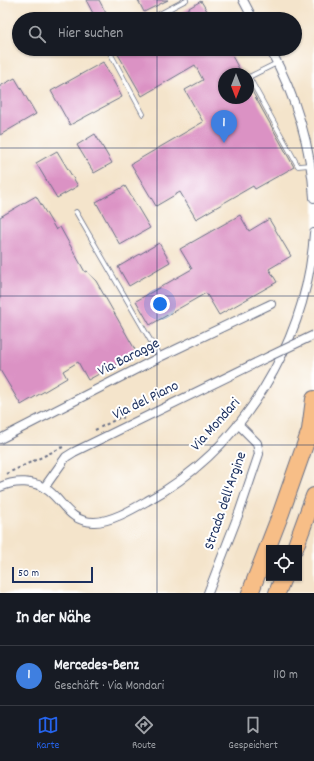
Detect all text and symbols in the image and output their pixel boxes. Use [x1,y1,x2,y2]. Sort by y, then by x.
search box [12,12,302,56]
icon: search [26,23,48,45]
text: Hier suchen [58,23,123,45]
north arrow [218,68,254,104]
pin: 1 [211,110,237,143]
your location [150,294,170,314]
street label: Via Baragge [94,333,164,383]
street label: Via del Piano [109,375,183,427]
street label: Via Mondari [186,393,246,457]
street label: Strada dell'Argine [199,449,253,553]
map controls [266,545,302,581]
button: locate [266,545,302,581]
scale bar [12,565,93,584]
text: 50 m [18,566,39,582]
text: In der Nähe [16,607,91,631]
text: Mercedes-Benz [54,655,139,677]
text: 1 [28,666,30,685]
text: 110 m [273,666,298,685]
text: Geschäft · Via Mondari [54,677,164,696]
tab: Karte [36,714,59,754]
tab: Route [132,714,156,754]
tab: Gespeichert [228,714,278,754]

